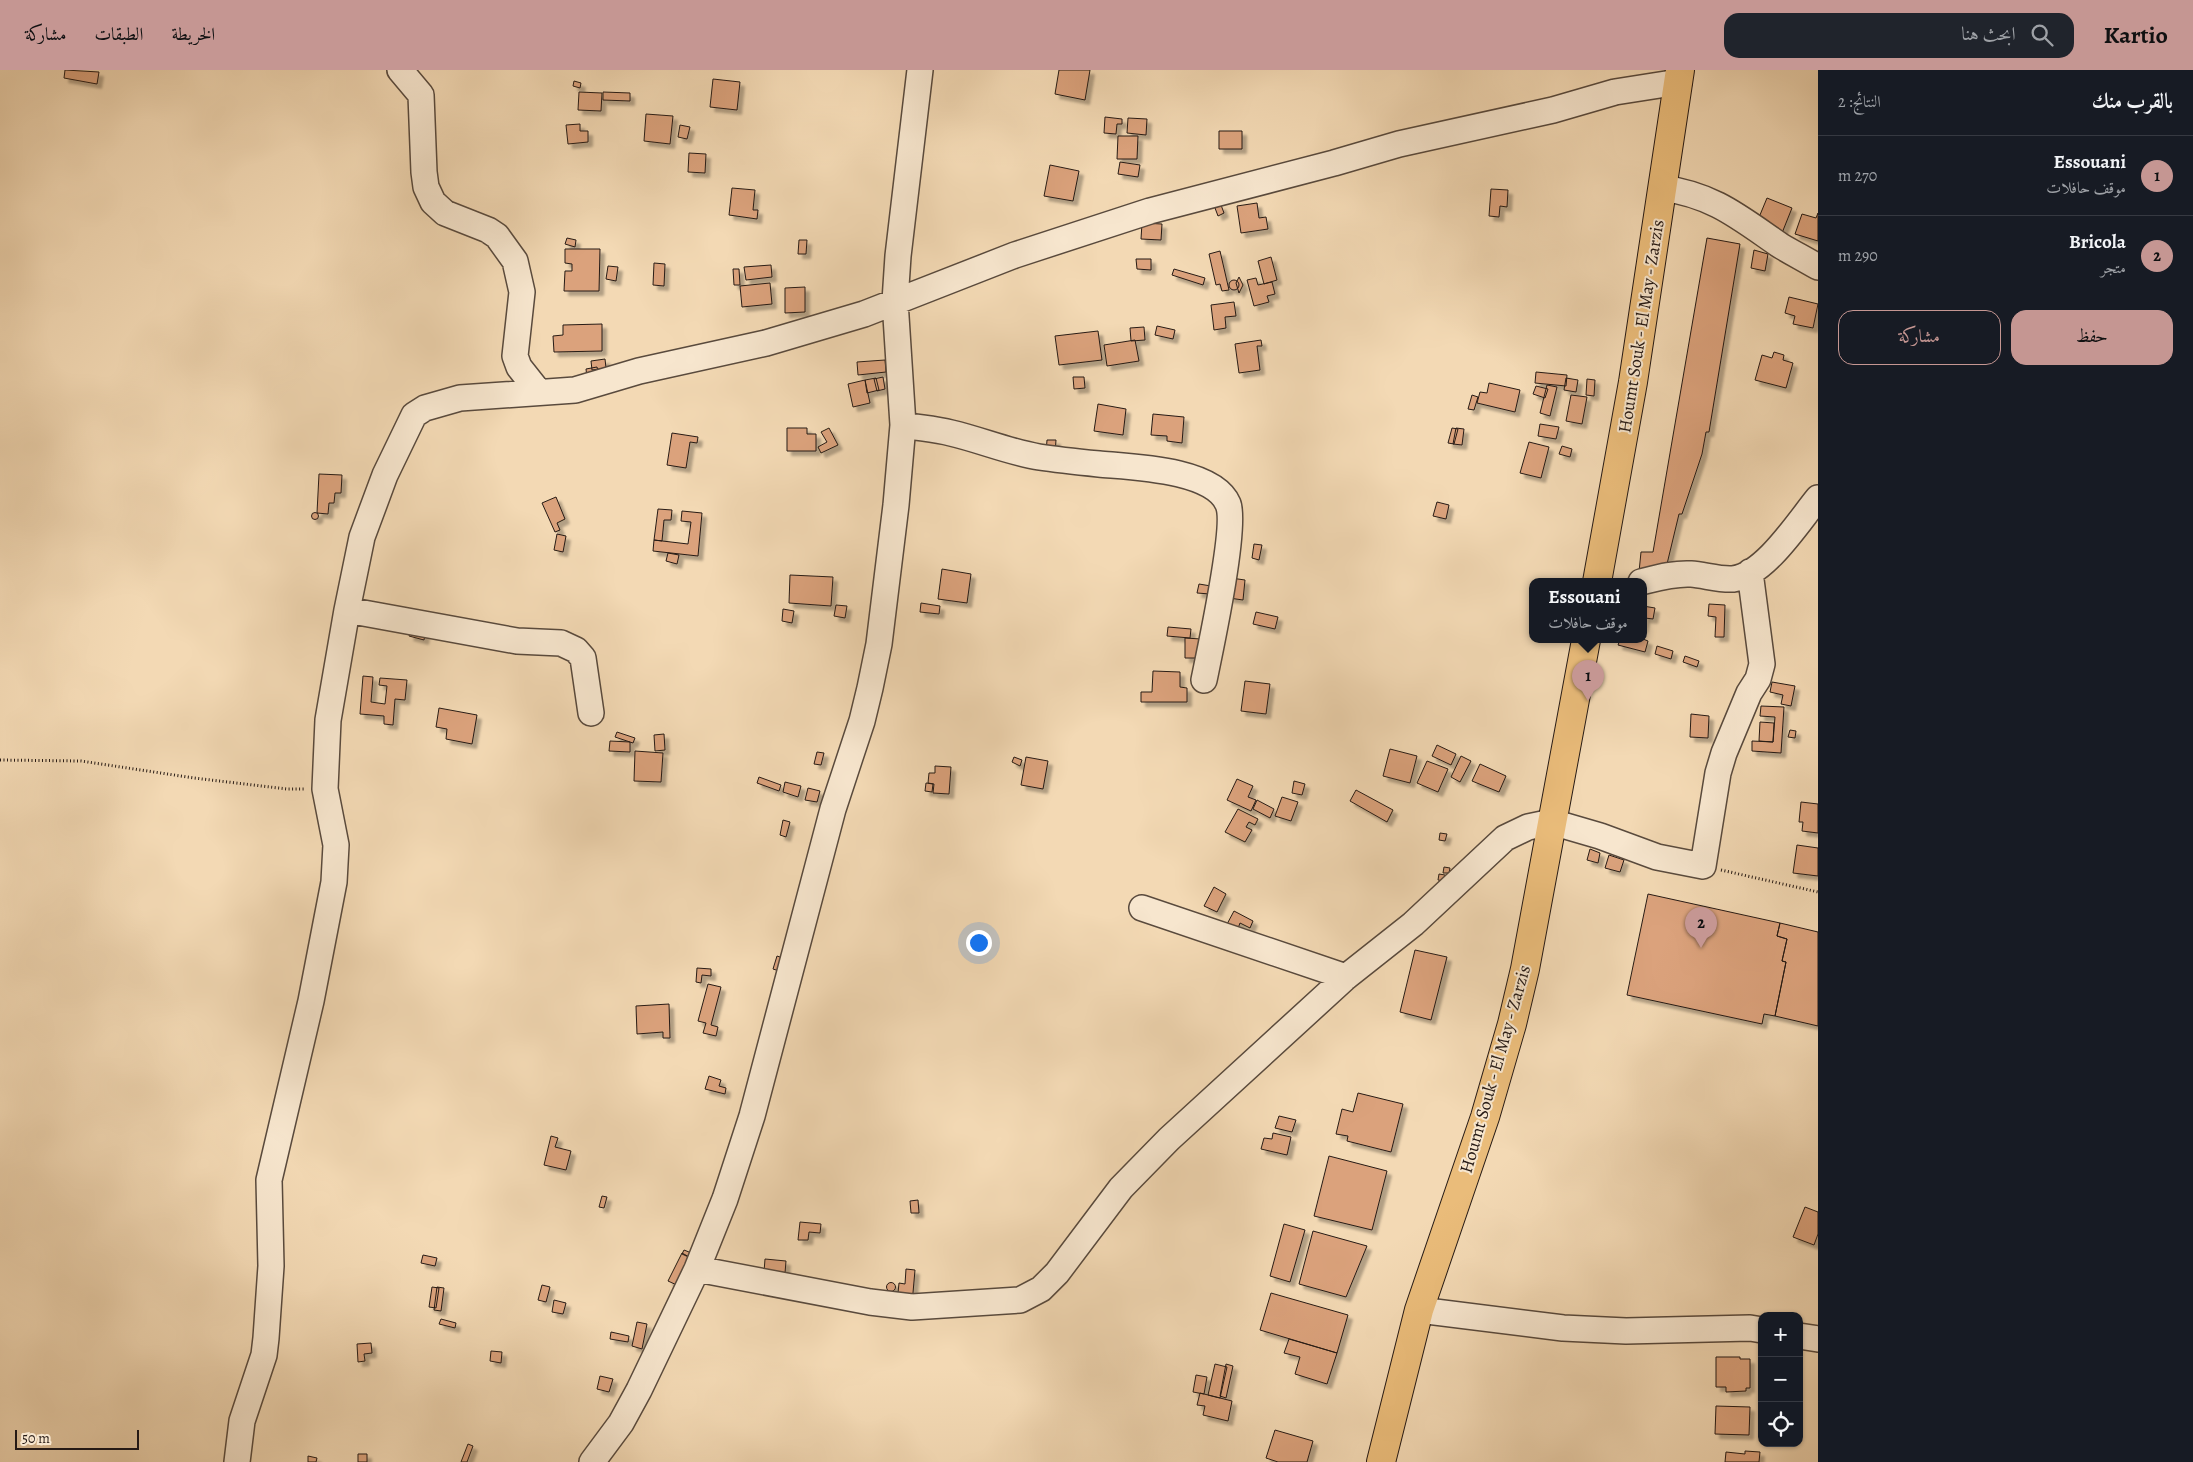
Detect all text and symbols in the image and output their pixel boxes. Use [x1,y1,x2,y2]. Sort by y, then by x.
search box [1724,13,2074,58]
text: Kartio [2104,19,2168,51]
text: ابحث هنا [1961,21,2016,47]
icon: search [2028,21,2056,49]
text: مشاركة [25,22,66,46]
text: الطبقات [94,22,143,46]
text: الخريطة [171,22,215,46]
text: بالقرب منك [2092,87,2173,115]
text: النتائج: 2 [1838,91,1881,113]
text: Essouani [2054,149,2126,175]
text: 270 m [1838,165,1877,187]
text: 1 [2154,165,2160,187]
text: موقف حافلات [2046,177,2126,199]
street label: Houmt Souk - El May - Zarzis [1612,218,1670,434]
text: Bricola [2069,229,2126,255]
text: 290 m [1838,245,1878,267]
text: 2 [2153,245,2161,267]
text: متجر [2101,257,2126,279]
button: مشاركة [1838,310,2001,365]
button: حفظ [2011,310,2173,365]
popup [1529,578,1647,643]
text: Essouani [1548,584,1621,610]
text: موقف حافلات [1548,612,1628,634]
pin: 1 [1572,660,1604,701]
pin: 2 [1685,907,1717,948]
your location [966,930,992,956]
street label: Houmt Souk - El May - Zarzis [1454,962,1536,1176]
map controls [1758,1312,1803,1447]
button: + [1758,1312,1803,1357]
button: − [1758,1357,1803,1402]
button: locate [1758,1402,1803,1447]
scale bar [15,1427,139,1450]
text: 50 m [22,1429,50,1448]

